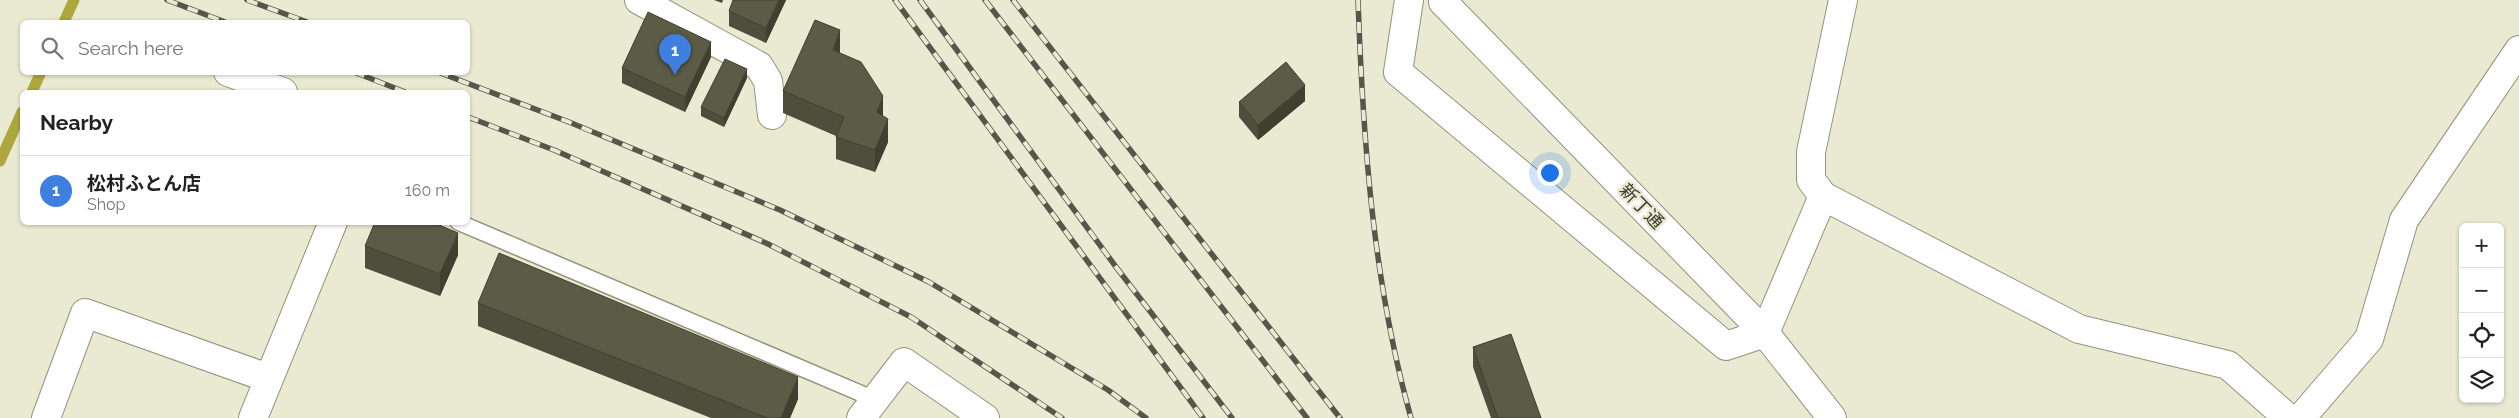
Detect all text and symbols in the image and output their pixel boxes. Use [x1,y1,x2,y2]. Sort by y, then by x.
search box [20,20,470,75]
icon: search [38,34,66,62]
pin: 1 [659,34,691,75]
text: Search here [78,37,184,59]
text: Nearby [40,110,113,135]
your location [1537,160,1563,186]
text: 松村ふとん店 [87,172,201,194]
street label: 新丁通 [1616,179,1668,233]
text: 1 [52,181,60,200]
text: 160 m [405,181,450,200]
text: Shop [87,195,125,214]
map controls [2459,223,2504,403]
button: + [2459,223,2504,268]
button: − [2459,268,2504,313]
button: locate [2459,313,2504,358]
button: layers [2459,358,2504,403]

